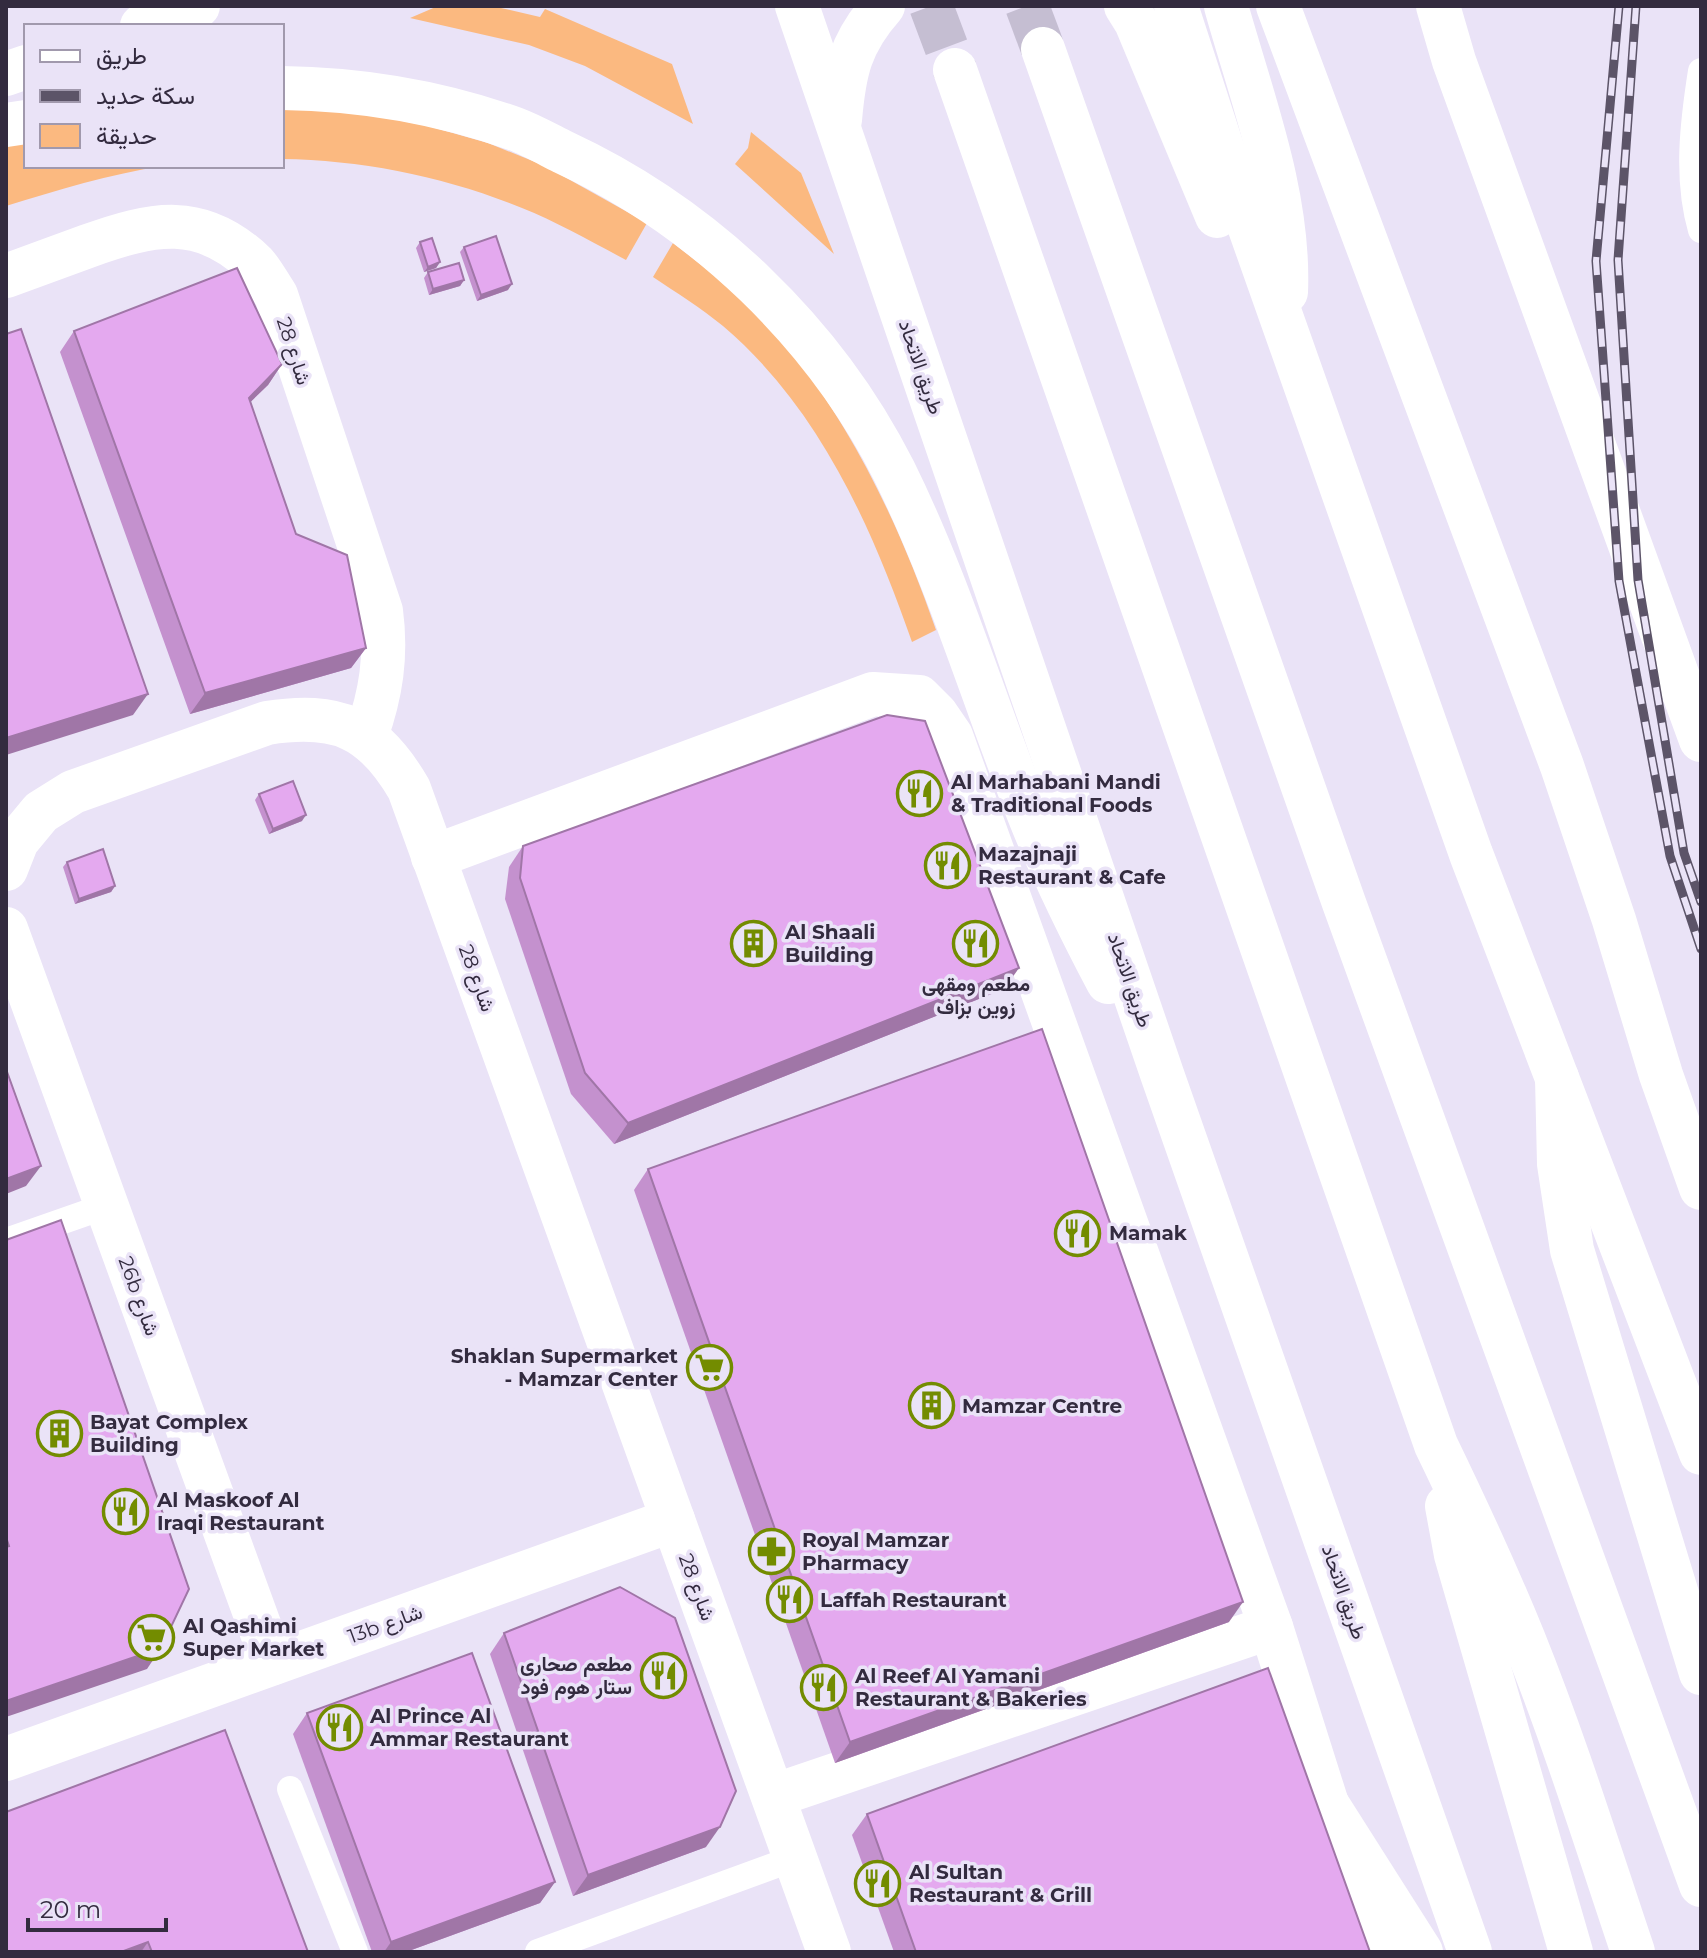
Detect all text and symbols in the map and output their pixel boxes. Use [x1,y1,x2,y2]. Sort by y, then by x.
legend [24,24,284,168]
text: طريق [96,41,147,71]
text: سكة حديد [96,81,195,110]
text: حديقة [96,121,157,150]
street label: شارع 28 [270,314,316,388]
street label: طريق الاتحاد [893,317,948,418]
restaurant icon: Al Marhabani Mandi & Traditional Foods [896,769,944,817]
place label: Al Marhabani Mandi & Traditional Foods [950,770,1161,817]
restaurant icon: Mazajnaji Restaurant & Cafe [923,842,971,890]
place label: Mazajnaji Restaurant & Cafe [978,842,1166,889]
building icon: Al Shaali Building [730,920,778,968]
place label: Al Shaali Building [784,920,875,967]
restaurant icon: مطعم ومقهى زوين بزاف [952,920,1000,968]
street label: طريق الاتحاد [1102,930,1157,1031]
street label: شارع 28 [452,941,500,1015]
place label: مطعم ومقهى زوين بزاف [922,972,1030,1020]
restaurant icon: Mamak [1054,1209,1102,1257]
place label: Mamak [1109,1221,1188,1245]
street label: 26b شارع [112,1253,164,1340]
place label: Shaklan Supermarket - Mamzar Center [451,1344,678,1391]
supermarket icon: Shaklan Supermarket - Mamzar Center [685,1344,733,1392]
building icon: Mamzar Centre [907,1382,955,1430]
place label: Mamzar Centre [962,1394,1122,1418]
building icon: Bayat Complex Building [35,1409,83,1457]
place label: Bayat Complex Building [90,1410,248,1457]
restaurant icon: Al Maskoof Al Iraqi Restaurant [102,1488,150,1536]
place label: Al Maskoof Al Iraqi Restaurant [156,1488,325,1535]
pharmacy icon: Royal Mamzar Pharmacy [747,1528,795,1576]
place label: Royal Mamzar Pharmacy [802,1528,950,1575]
street label: طريق الاتحاد [1316,1542,1371,1643]
street label: شارع 28 [672,1550,720,1624]
restaurant icon: Laffah Restaurant [765,1576,813,1624]
place label: Laffah Restaurant [820,1588,1007,1612]
street label: 13b شارع [344,1599,426,1650]
supermarket icon: Al Qashimi Super Market [128,1613,176,1661]
place label: Al Qashimi Super Market [182,1614,324,1661]
place label: مطعم صحارى ستار هوم فود [520,1652,632,1700]
restaurant icon: مطعم صحارى ستار هوم فود [639,1652,687,1700]
restaurant icon: Al Reef Al Yamani Restaurant & Bakeries [800,1663,848,1711]
place label: Al Reef Al Yamani Restaurant & Bakeries [854,1664,1087,1711]
restaurant icon: Al Prince Al Ammar Restaurant [315,1704,363,1752]
place label: Al Prince Al Ammar Restaurant [369,1704,569,1751]
restaurant icon: Al Sultan Restaurant & Grill [854,1860,902,1908]
place label: Al Sultan Restaurant & Grill [908,1860,1092,1907]
scale bar [28,1882,166,1932]
text: 20 m [40,1895,101,1924]

